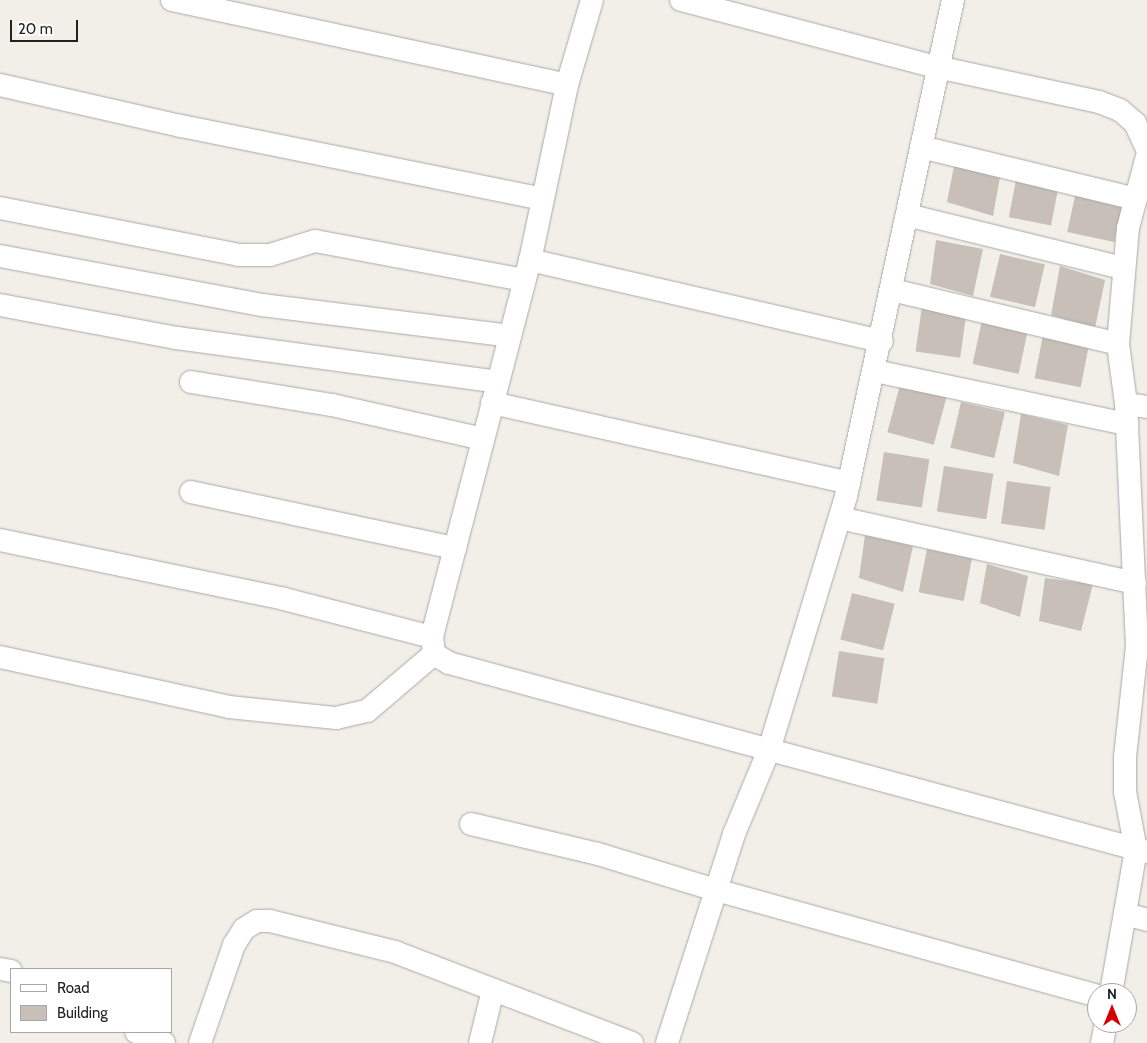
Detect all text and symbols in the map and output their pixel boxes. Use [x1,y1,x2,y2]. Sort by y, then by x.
scale bar [12,10,80,42]
text: 20 m [18,20,53,38]
legend [10,968,172,1033]
text: Road [57,979,90,997]
north arrow [1087,983,1137,1033]
text: N [1107,985,1117,1003]
text: Building [57,1004,108,1022]

